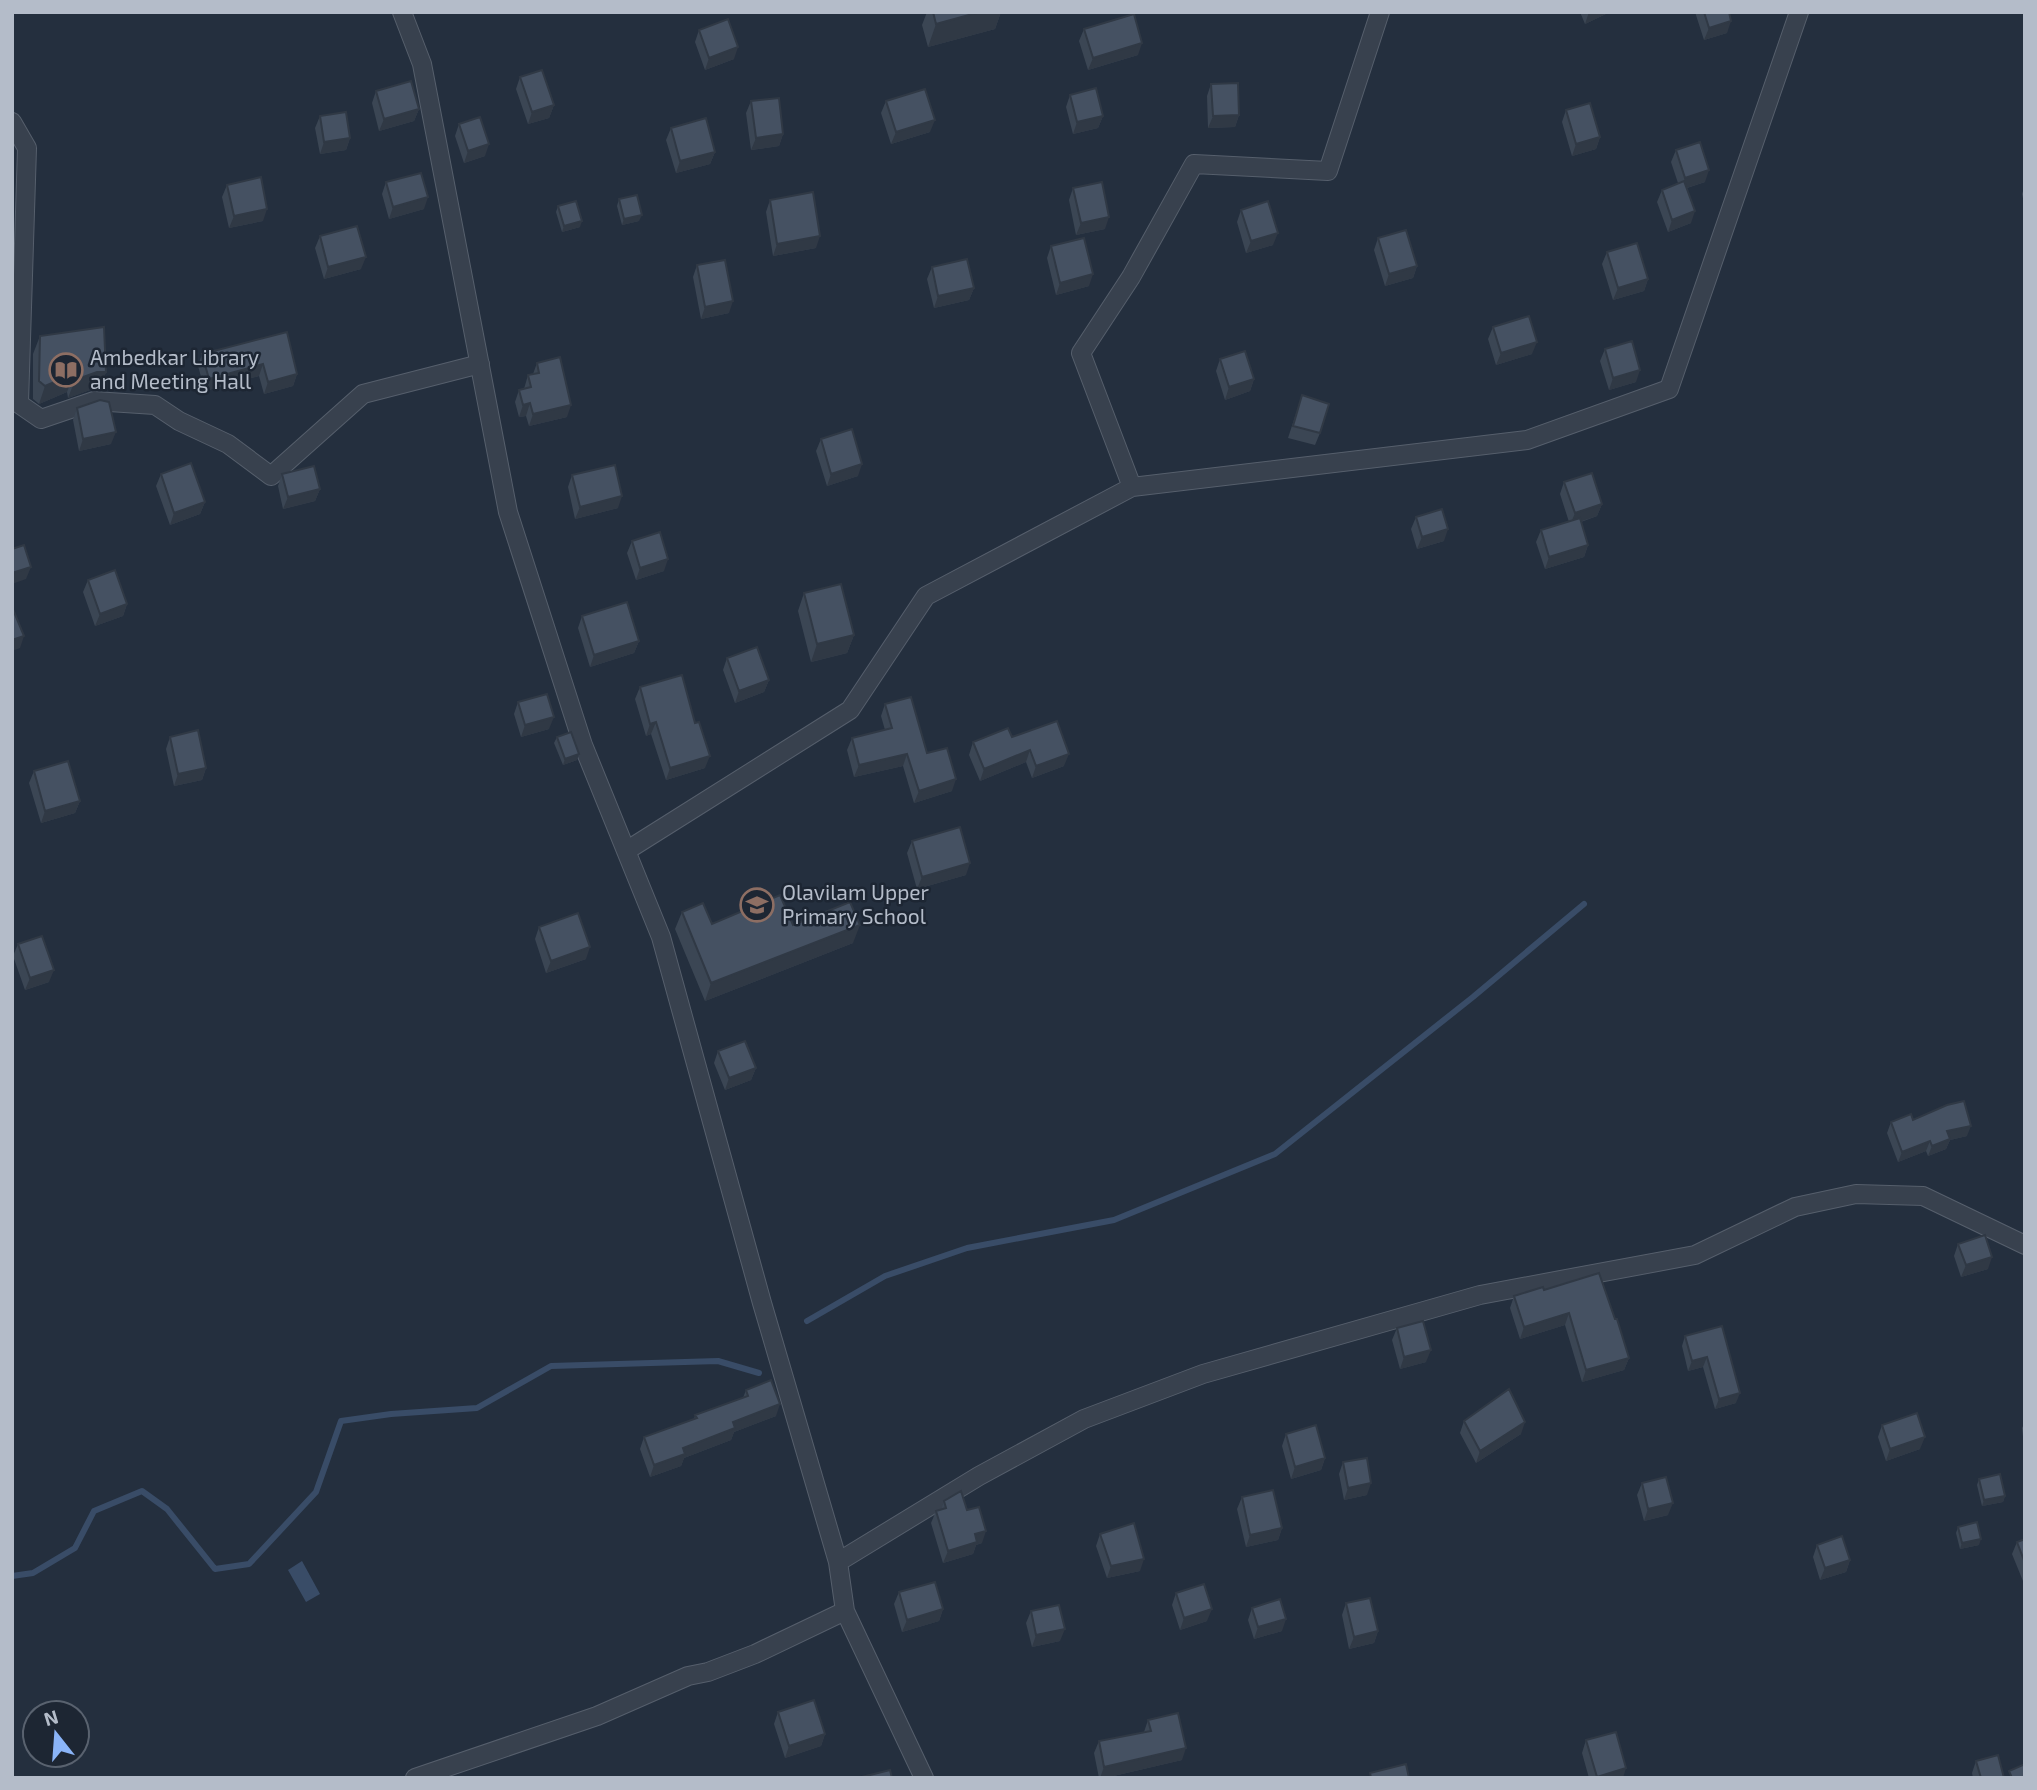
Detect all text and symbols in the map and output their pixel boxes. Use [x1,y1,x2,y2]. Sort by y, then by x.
place label: Ambedkar Library and Meeting Hall [90,344,259,393]
library icon: Ambedkar Library and Meeting Hall [47,351,85,389]
place label: Olavilam Upper Primary School [782,879,930,928]
school or university icon: Olavilam Upper Primary School [738,886,776,924]
north arrow [21,1699,91,1769]
text: N [41,1704,61,1730]

